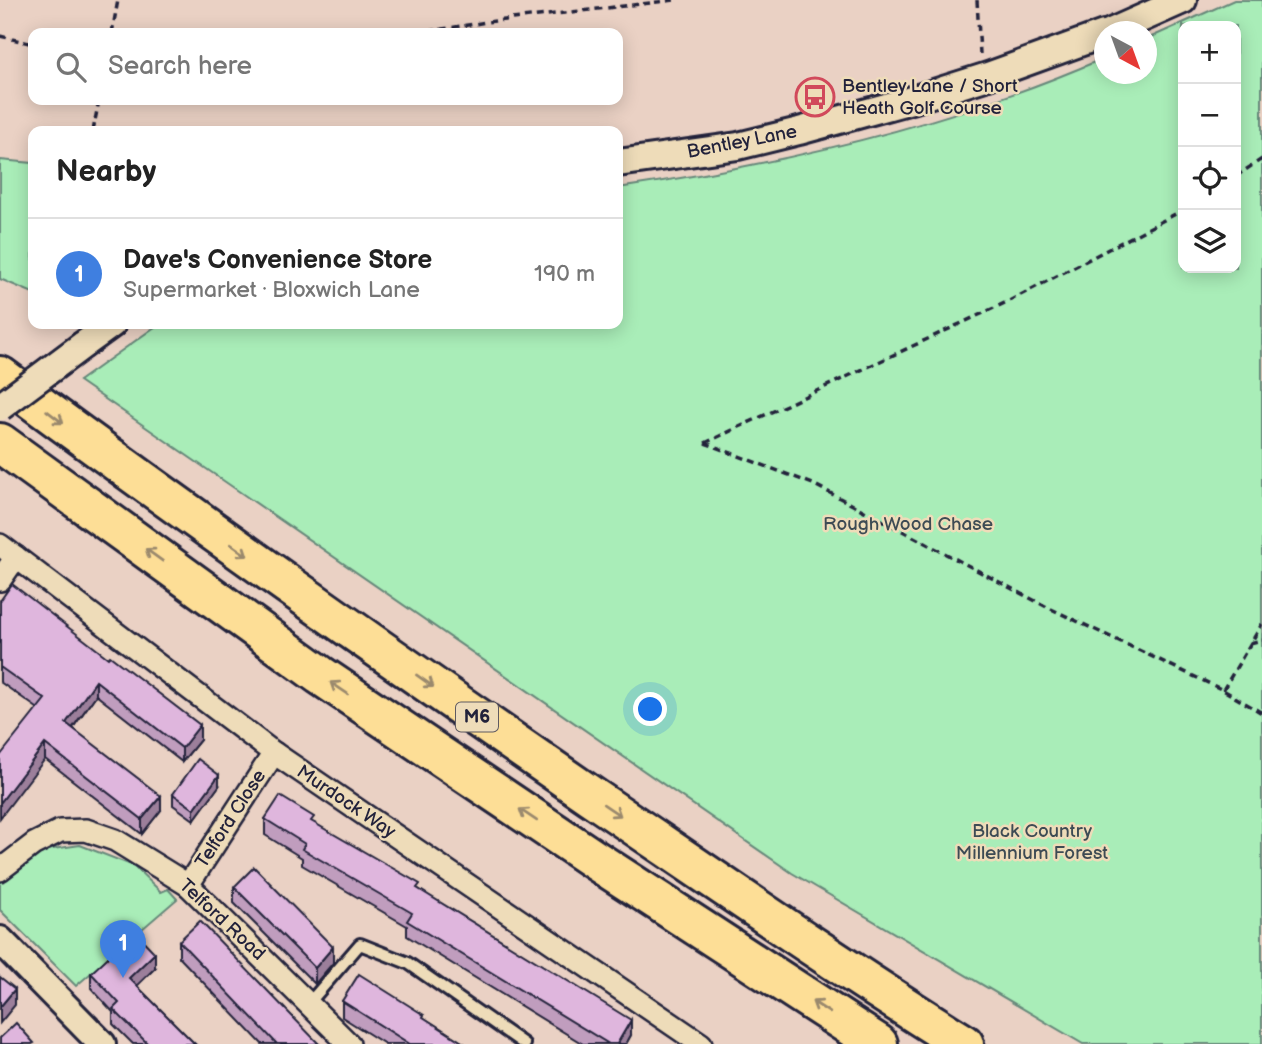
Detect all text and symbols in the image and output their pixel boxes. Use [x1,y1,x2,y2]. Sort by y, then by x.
north arrow [1094,21,1157,84]
map controls [1178,21,1241,273]
button: + [1178,21,1241,84]
search box [28,28,623,105]
icon: search [52,48,90,86]
text: Search here [108,51,252,82]
place label: Bentley Lane / Short Heath Golf Course [842,75,1018,120]
bus stop icon: Bentley Lane / Short Heath Golf Course [794,76,836,118]
button: − [1178,84,1241,147]
street label: Bentley Lane [685,120,799,164]
button: locate [1178,147,1241,210]
text: Nearby [56,154,156,190]
button: layers [1178,210,1241,273]
text: Dave's Convenience Store [123,245,432,276]
text: 1 [74,260,84,288]
text: 190 m [534,260,595,288]
text: Supermarket · Bloxwich Lane [123,276,420,304]
one-way arrow [45,409,64,424]
park label: Rough Wood Chase [823,513,993,536]
one-way arrow [229,543,248,557]
one-way arrow [145,548,164,563]
one-way arrow [415,673,434,688]
one-way arrow [330,681,349,695]
your location [633,692,667,726]
road number: M6 [456,702,498,732]
street label: Murdock Way [292,760,400,844]
street label: Telford Close [191,766,271,872]
one-way arrow [602,803,621,817]
one-way arrow [519,807,538,822]
park label: Black Country Millennium Forest [956,820,1108,865]
street label: Telford Road [174,874,270,966]
pin: 1 [100,920,146,978]
one-way arrow [811,999,831,1013]

